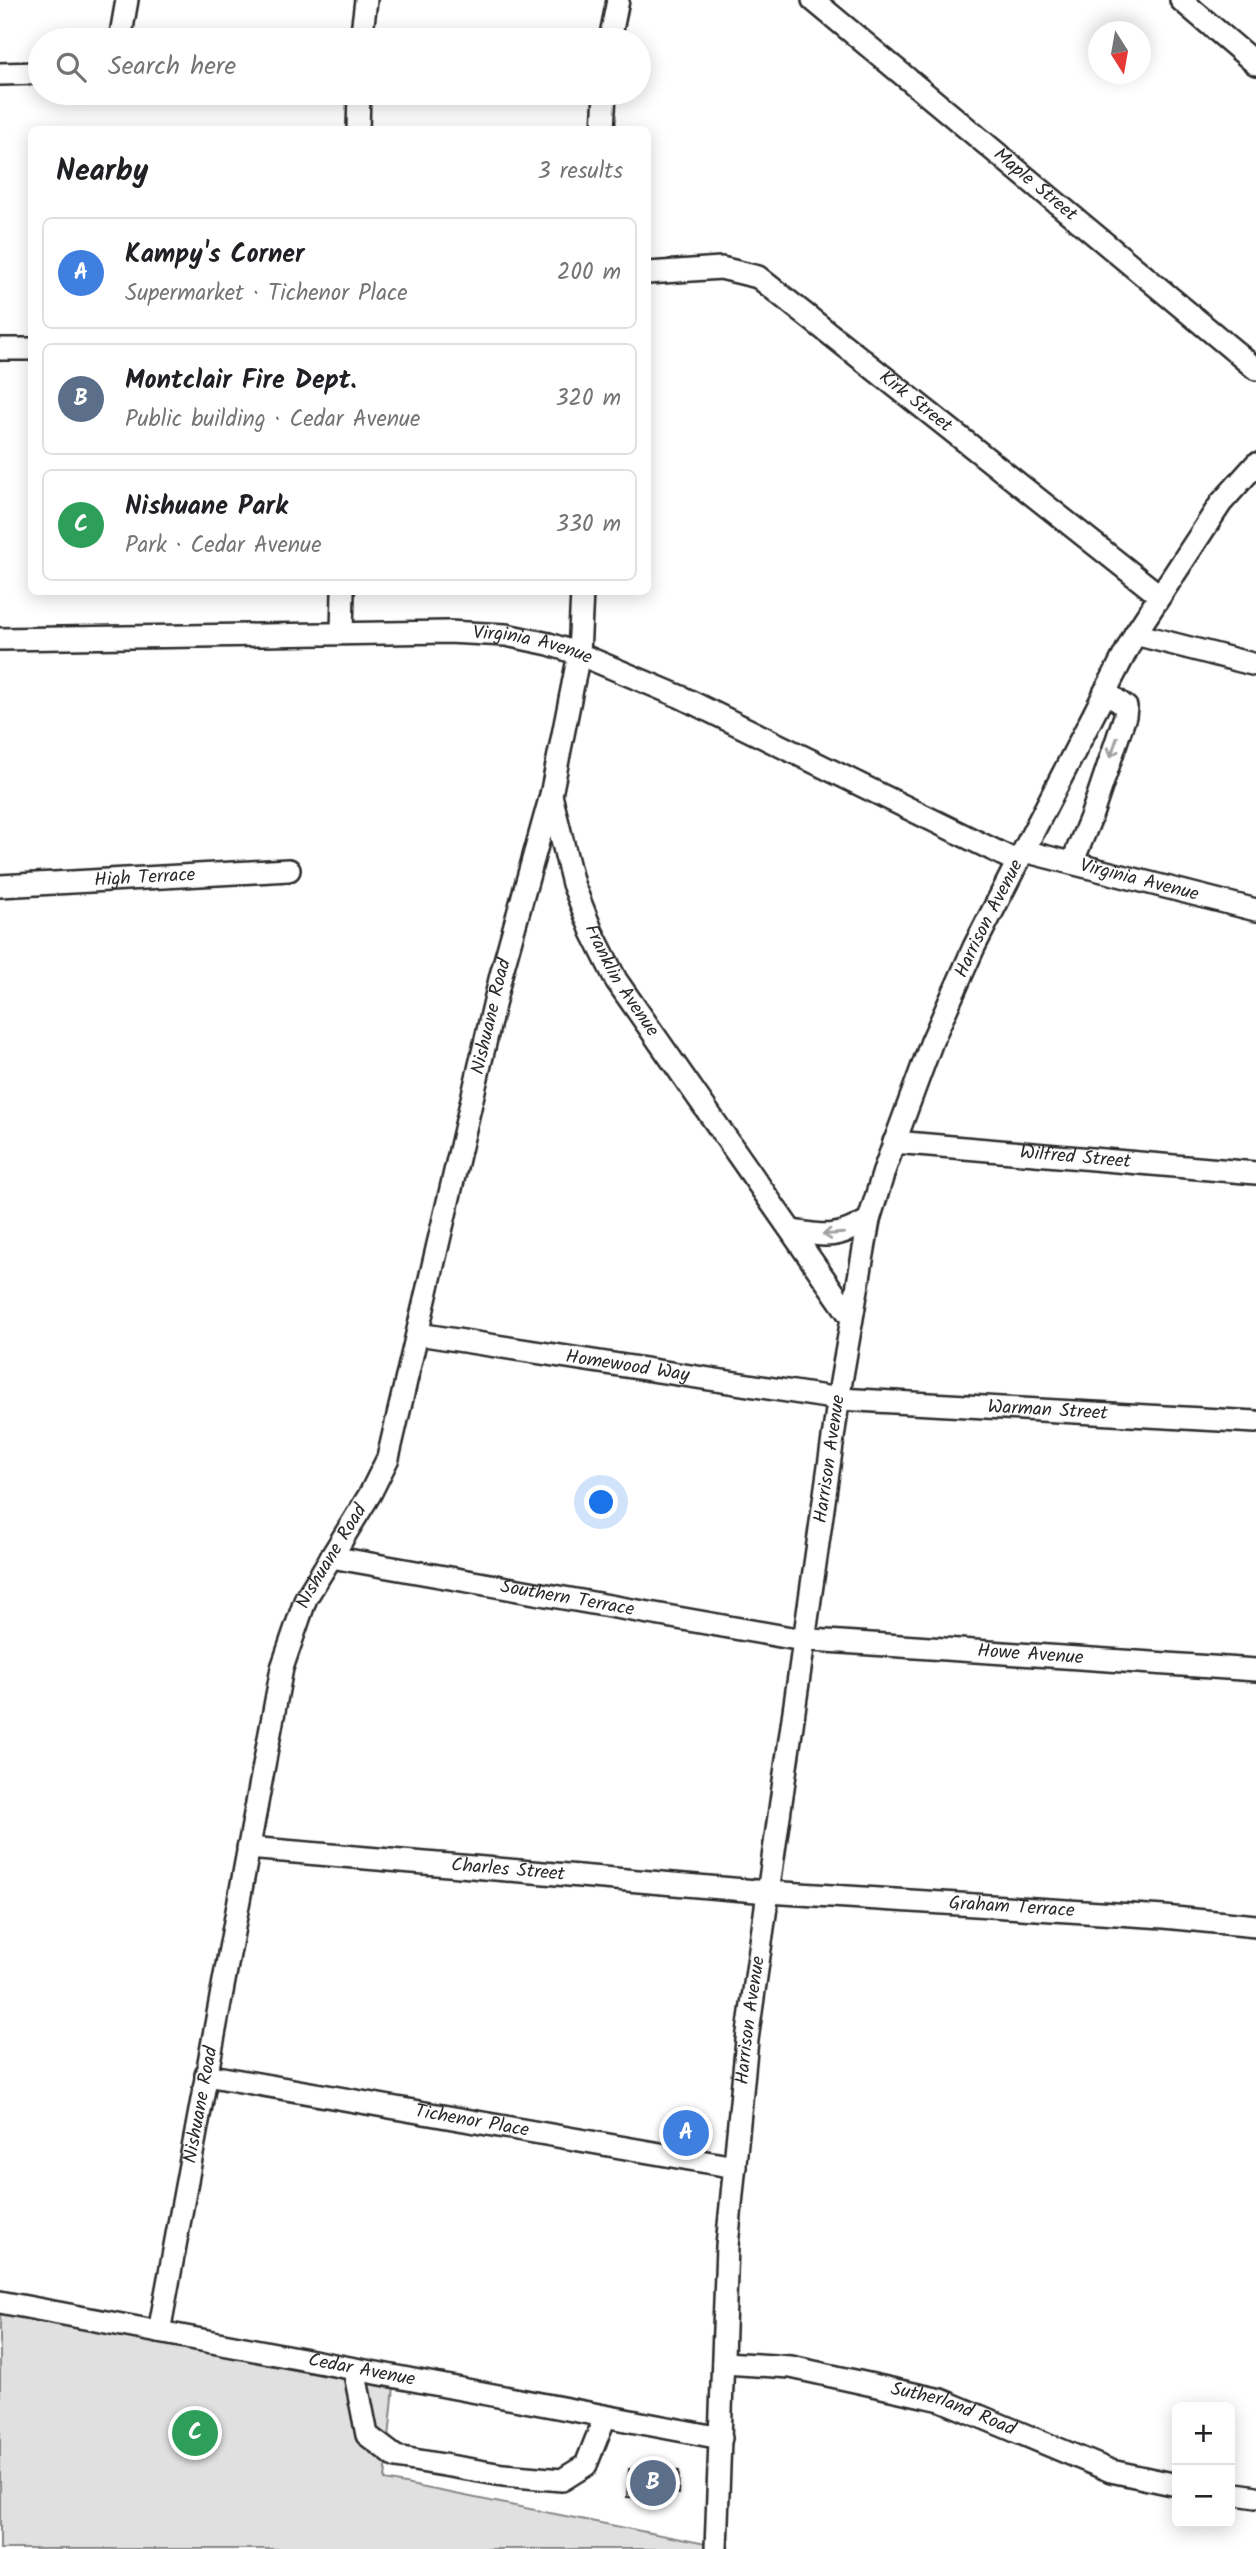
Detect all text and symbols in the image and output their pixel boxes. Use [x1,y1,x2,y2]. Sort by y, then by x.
north arrow [1088,21,1151,84]
search box [28,28,651,105]
text: Search here [108,46,236,88]
icon: search [52,48,90,86]
street label: Maple Street [986,141,1084,230]
text: Nearby [56,148,148,196]
text: 3 results [537,154,623,190]
text: Kampy's Corner [125,234,304,276]
text: A [74,255,88,291]
text: 200 m [557,255,621,291]
text: Supermarket · Tichenor Place [125,276,408,312]
text: Montclair Fire Dept. [125,360,357,402]
street label: Kirk Street [872,363,959,441]
text: B [74,381,88,417]
text: 320 m [555,381,621,417]
text: Public building · Cedar Avenue [125,402,420,438]
text: Nishuane Park [125,486,288,528]
text: C [74,507,88,543]
text: 330 m [556,507,621,543]
text: Park · Cedar Avenue [125,528,322,564]
street label: Virginia Avenue [472,618,597,673]
one-way arrow [1107,735,1119,757]
street label: Virginia Avenue [1077,851,1202,910]
street label: Harrison Avenue [947,854,1032,983]
street label: High Terrace [93,860,197,896]
street label: Franklin Avenue [576,920,667,1044]
street label: Nishuane Road [463,955,520,1078]
street label: Wilfred Street [1019,1138,1133,1177]
one-way arrow [822,1228,845,1241]
street label: Homewood Way [564,1342,693,1391]
street label: Warman Street [987,1392,1109,1429]
street label: Harrison Avenue [806,1393,854,1525]
your location [584,1485,618,1519]
street label: Nishuane Road [288,1498,376,1613]
street label: Southern Terrace [498,1572,637,1625]
street label: Howe Avenue [976,1636,1085,1673]
street label: Charles Street [450,1850,567,1890]
street label: Graham Terrace [948,1888,1076,1926]
street label: Harrison Avenue [728,1954,774,2086]
street label: Nishuane Road [176,2044,227,2166]
street label: Tichenor Place [413,2097,532,2146]
pin: A [663,2107,709,2159]
street label: Cedar Avenue [306,2345,418,2395]
street label: Sutherland Road [888,2374,1021,2445]
map controls [1172,2402,1235,2528]
button: + [1172,2402,1235,2465]
pin: C [172,2407,218,2459]
pin: B [630,2457,676,2509]
button: − [1172,2465,1235,2528]

